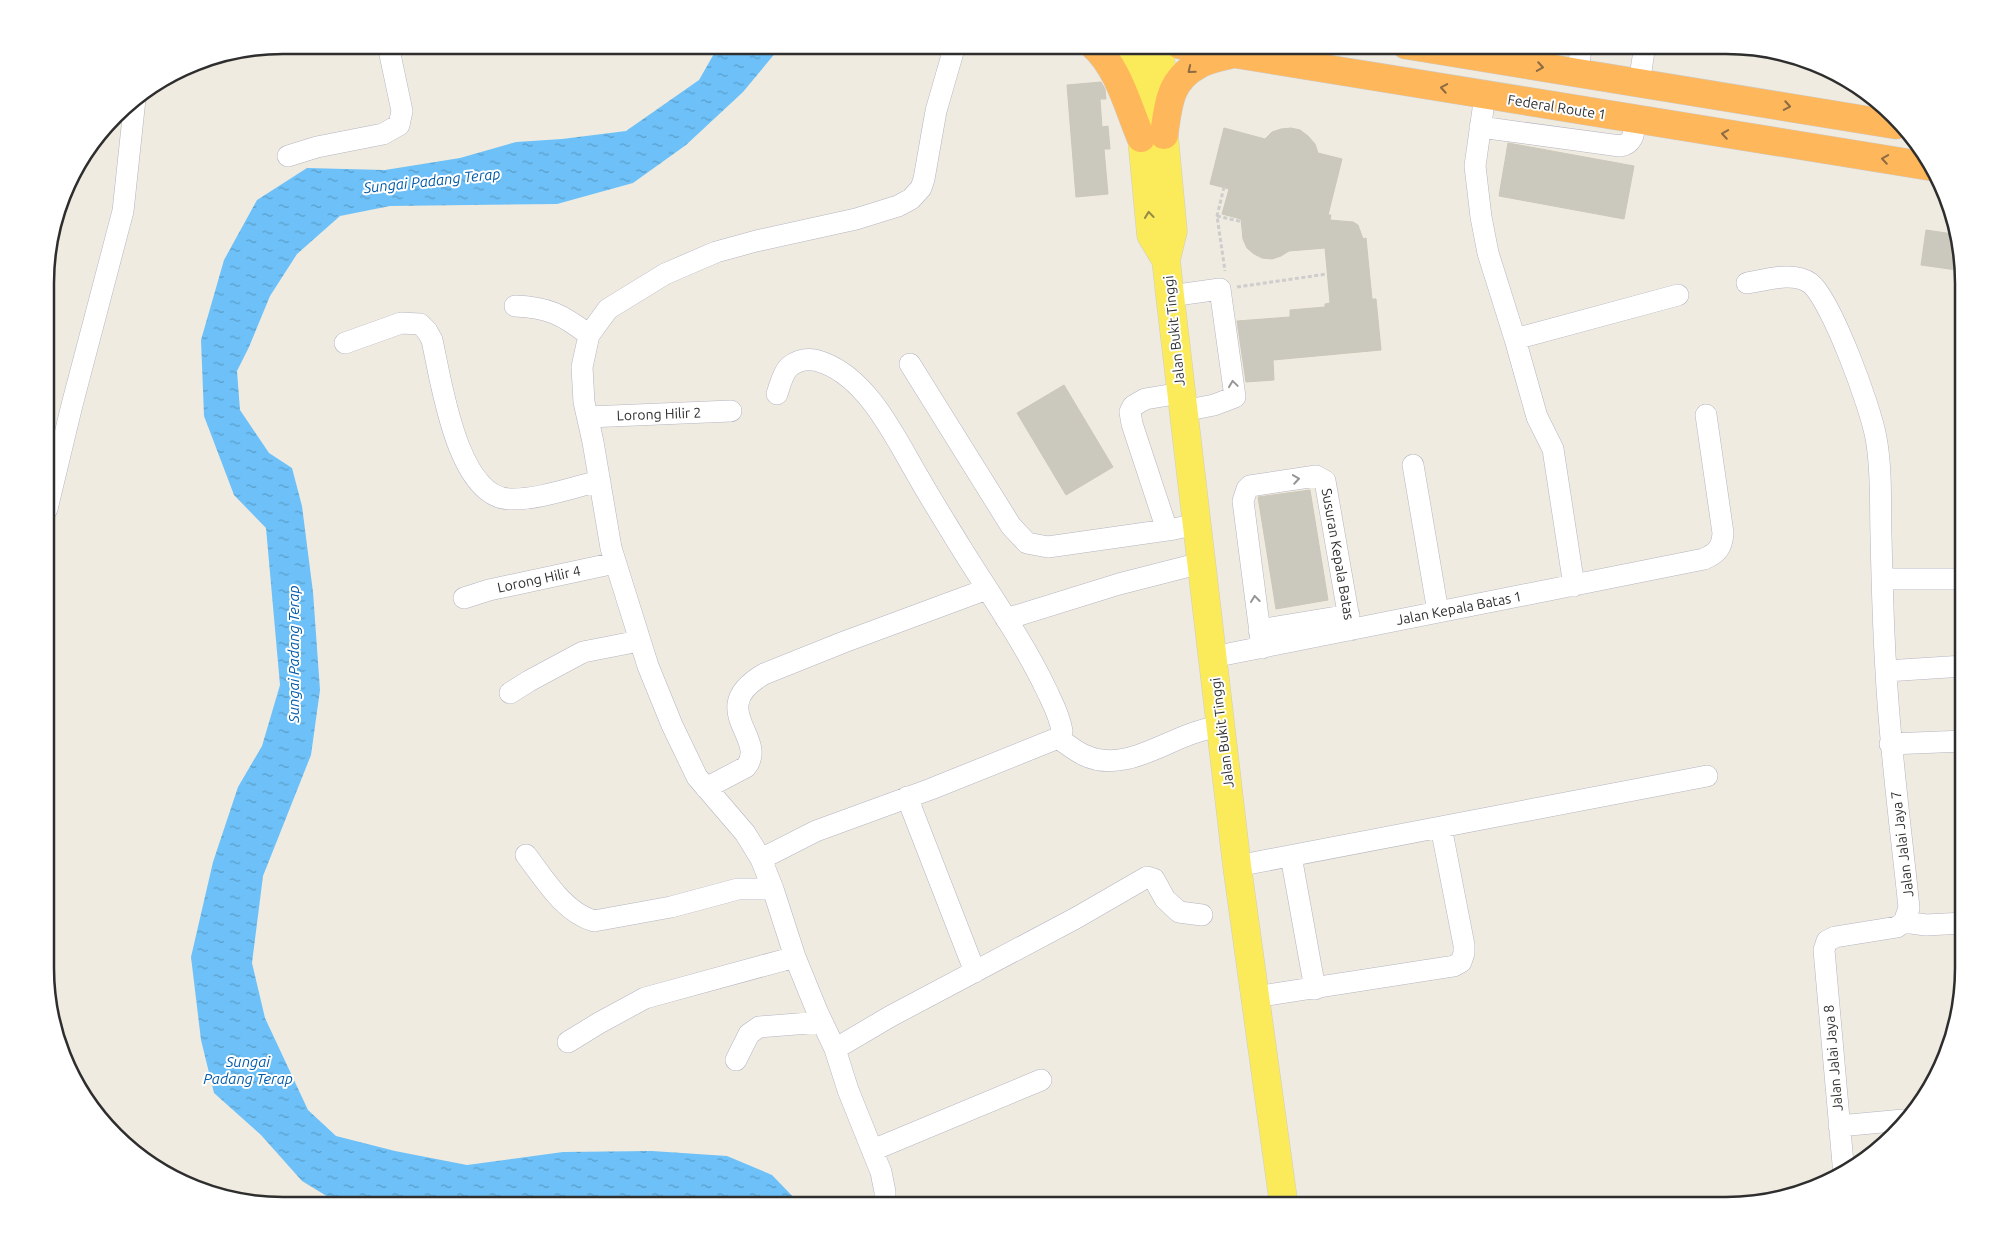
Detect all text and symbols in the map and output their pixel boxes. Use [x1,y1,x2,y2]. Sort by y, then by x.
one-way arrow [1536,62,1544,72]
one-way arrow [1188,65,1197,73]
one-way arrow [1439,83,1448,93]
street label: Federal Route 1 [1507,91,1607,123]
one-way arrow [1783,101,1791,111]
one-way arrow [1720,129,1729,139]
one-way arrow [1881,155,1890,165]
water label: Sungai Padang Terap [362,165,501,196]
one-way arrow [1144,211,1155,219]
street label: Jalan Bukit Tinggi [1160,275,1188,387]
one-way arrow [1228,380,1239,388]
street label: Lorong Hilir 2 [616,405,702,423]
one-way arrow [1292,474,1300,485]
street label: Susuran Kepala Batas [1319,487,1357,621]
street label: Lorong Hilir 4 [496,562,582,596]
water label: Sungai Padang Terap [285,585,302,724]
street label: Jalan Kepala Batas 1 [1395,588,1523,628]
one-way arrow [1250,595,1261,603]
street label: Jalan Bukit Tinggi [1207,677,1237,789]
street label: Jalan Jalai Jaya 7 [1888,790,1916,898]
street label: Jalan Jalai Jaya 8 [1820,1004,1846,1112]
water label: Sungai Padang Terap [203,1053,293,1087]

